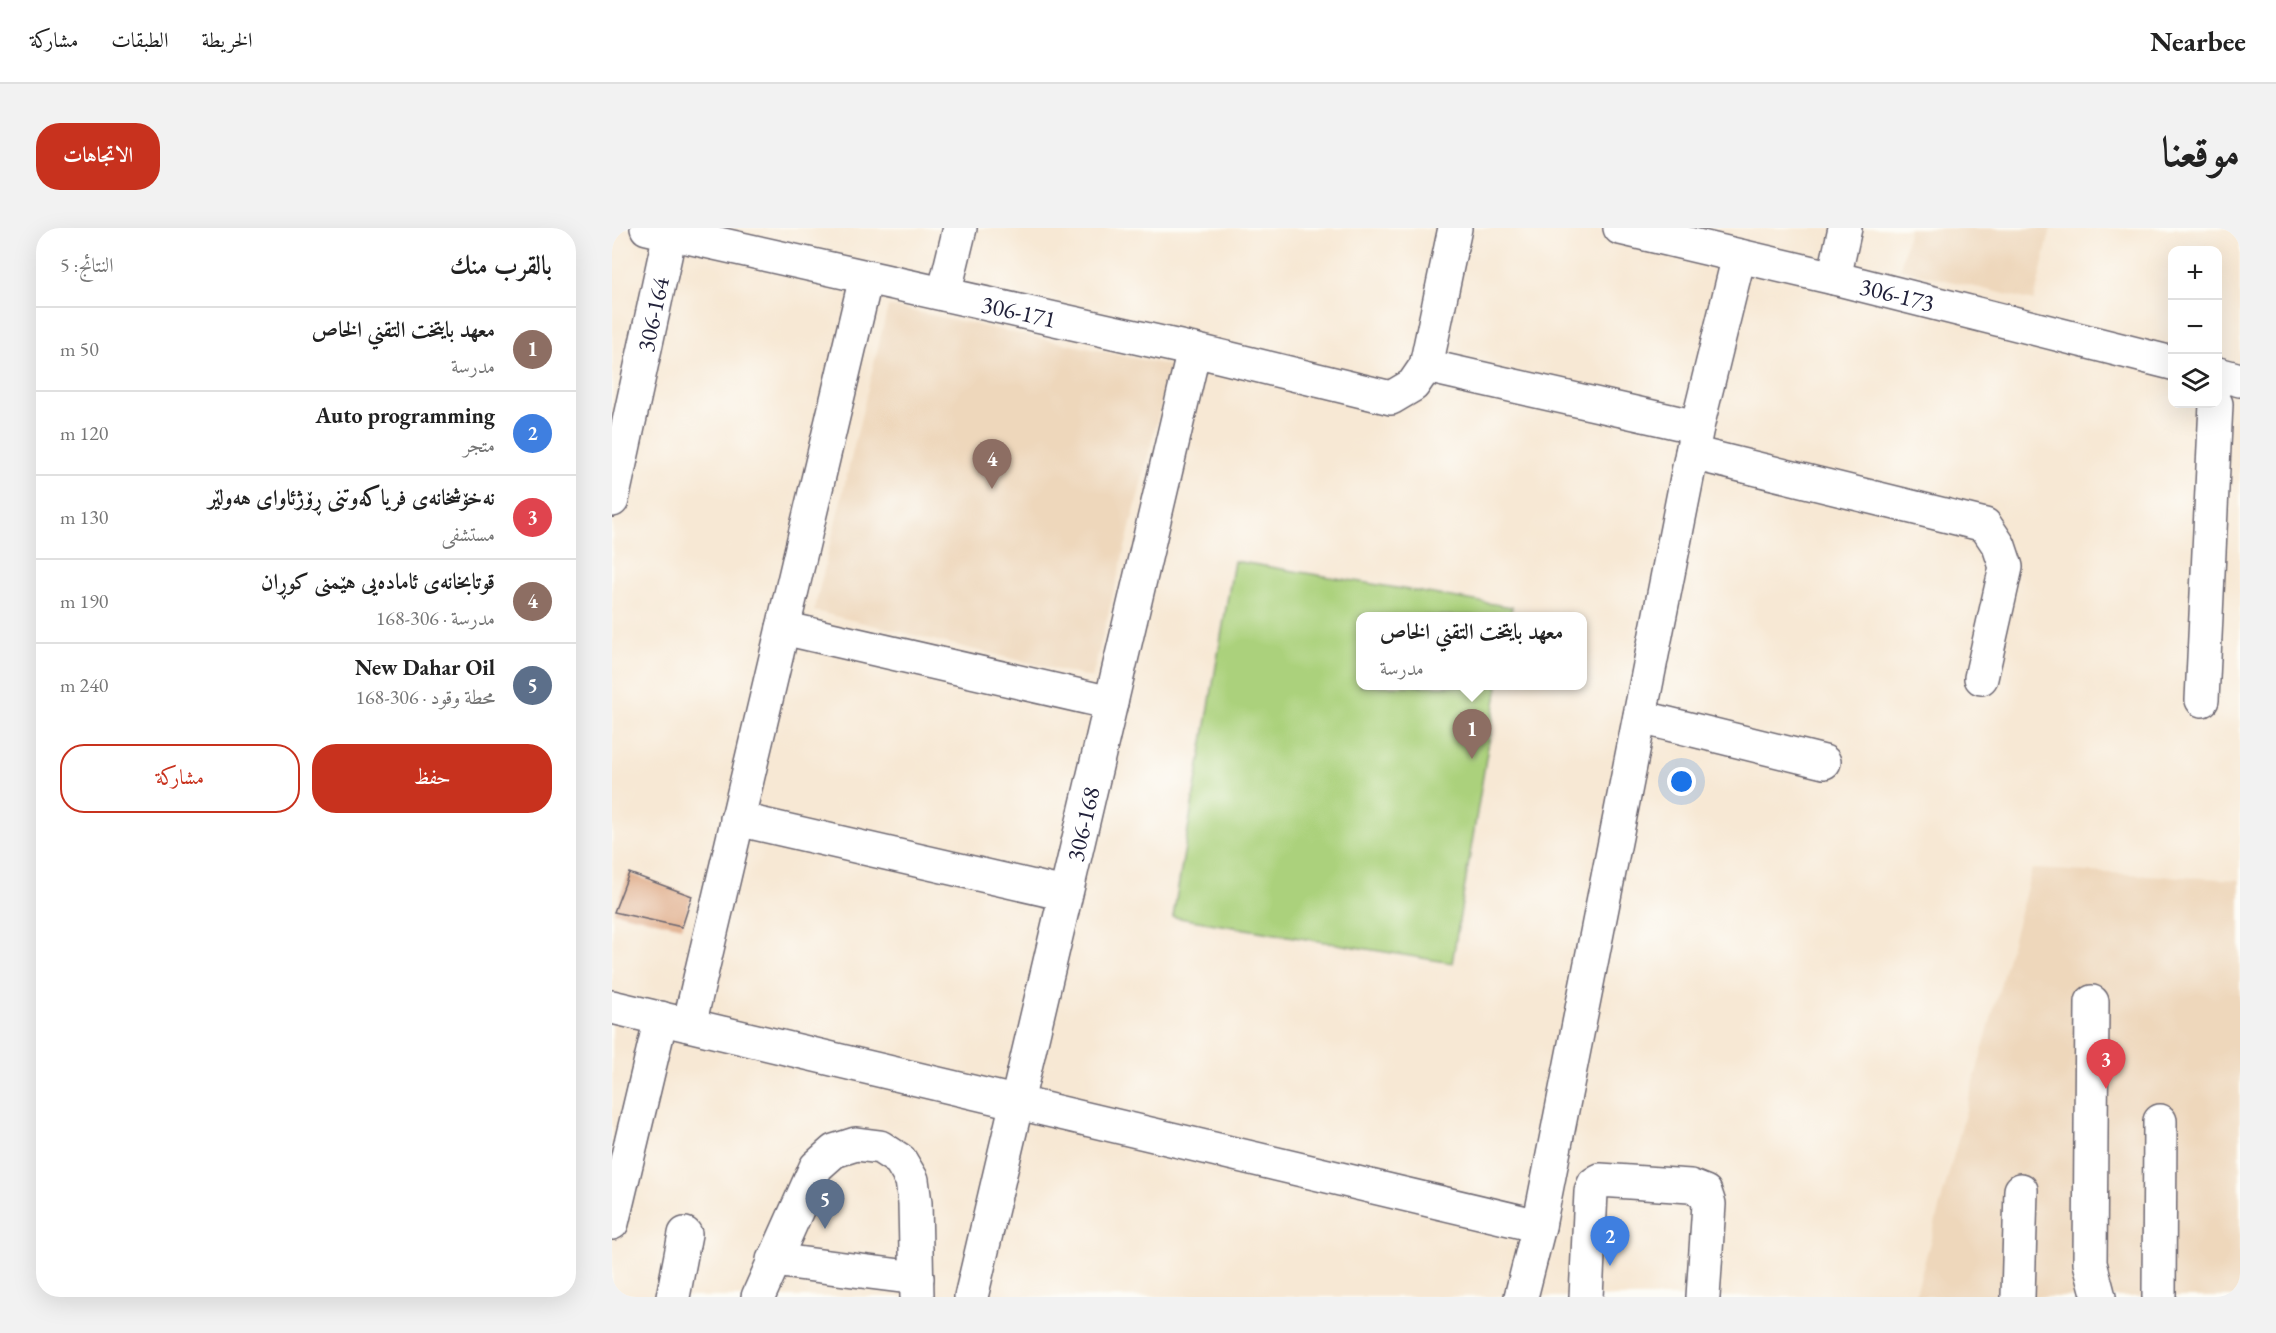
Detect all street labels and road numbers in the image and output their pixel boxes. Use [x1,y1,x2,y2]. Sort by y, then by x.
street label: 306-173 [1857,270,1938,318]
street label: 306-164 [629,274,676,355]
street label: 306-171 [979,288,1059,334]
street label: 306-168 [1059,784,1106,864]

